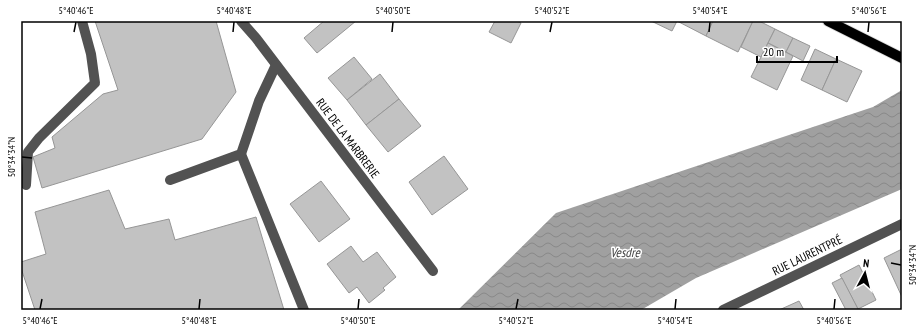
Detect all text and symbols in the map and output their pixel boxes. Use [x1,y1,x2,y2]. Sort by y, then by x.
text: 5°40'46"E [59,4,93,17]
text: 5°40'48"E [217,4,251,17]
text: 5°40'50"E [376,4,410,17]
text: 5°40'52"E [535,4,569,17]
text: 5°40'54"E [693,4,727,17]
text: 5°40'56"E [852,4,886,17]
scale bar [757,38,837,64]
text: 20 m [763,44,784,59]
street label: RUE DE LA MARBRERIE [313,95,383,181]
text: 50°34'34"N [5,137,18,177]
street label: RUE LAURENTPRÉ [770,232,844,278]
water label: Vesdre [610,244,641,261]
text: 50°34'34"N [906,245,919,285]
north arrow [845,253,885,293]
text: N [862,256,870,270]
text: 5°40'46"E [23,314,57,327]
text: 5°40'48"E [182,314,216,327]
text: 5°40'50"E [341,314,375,327]
text: 5°40'52"E [499,314,533,327]
text: 5°40'54"E [658,314,692,327]
text: 5°40'56"E [817,314,851,327]

